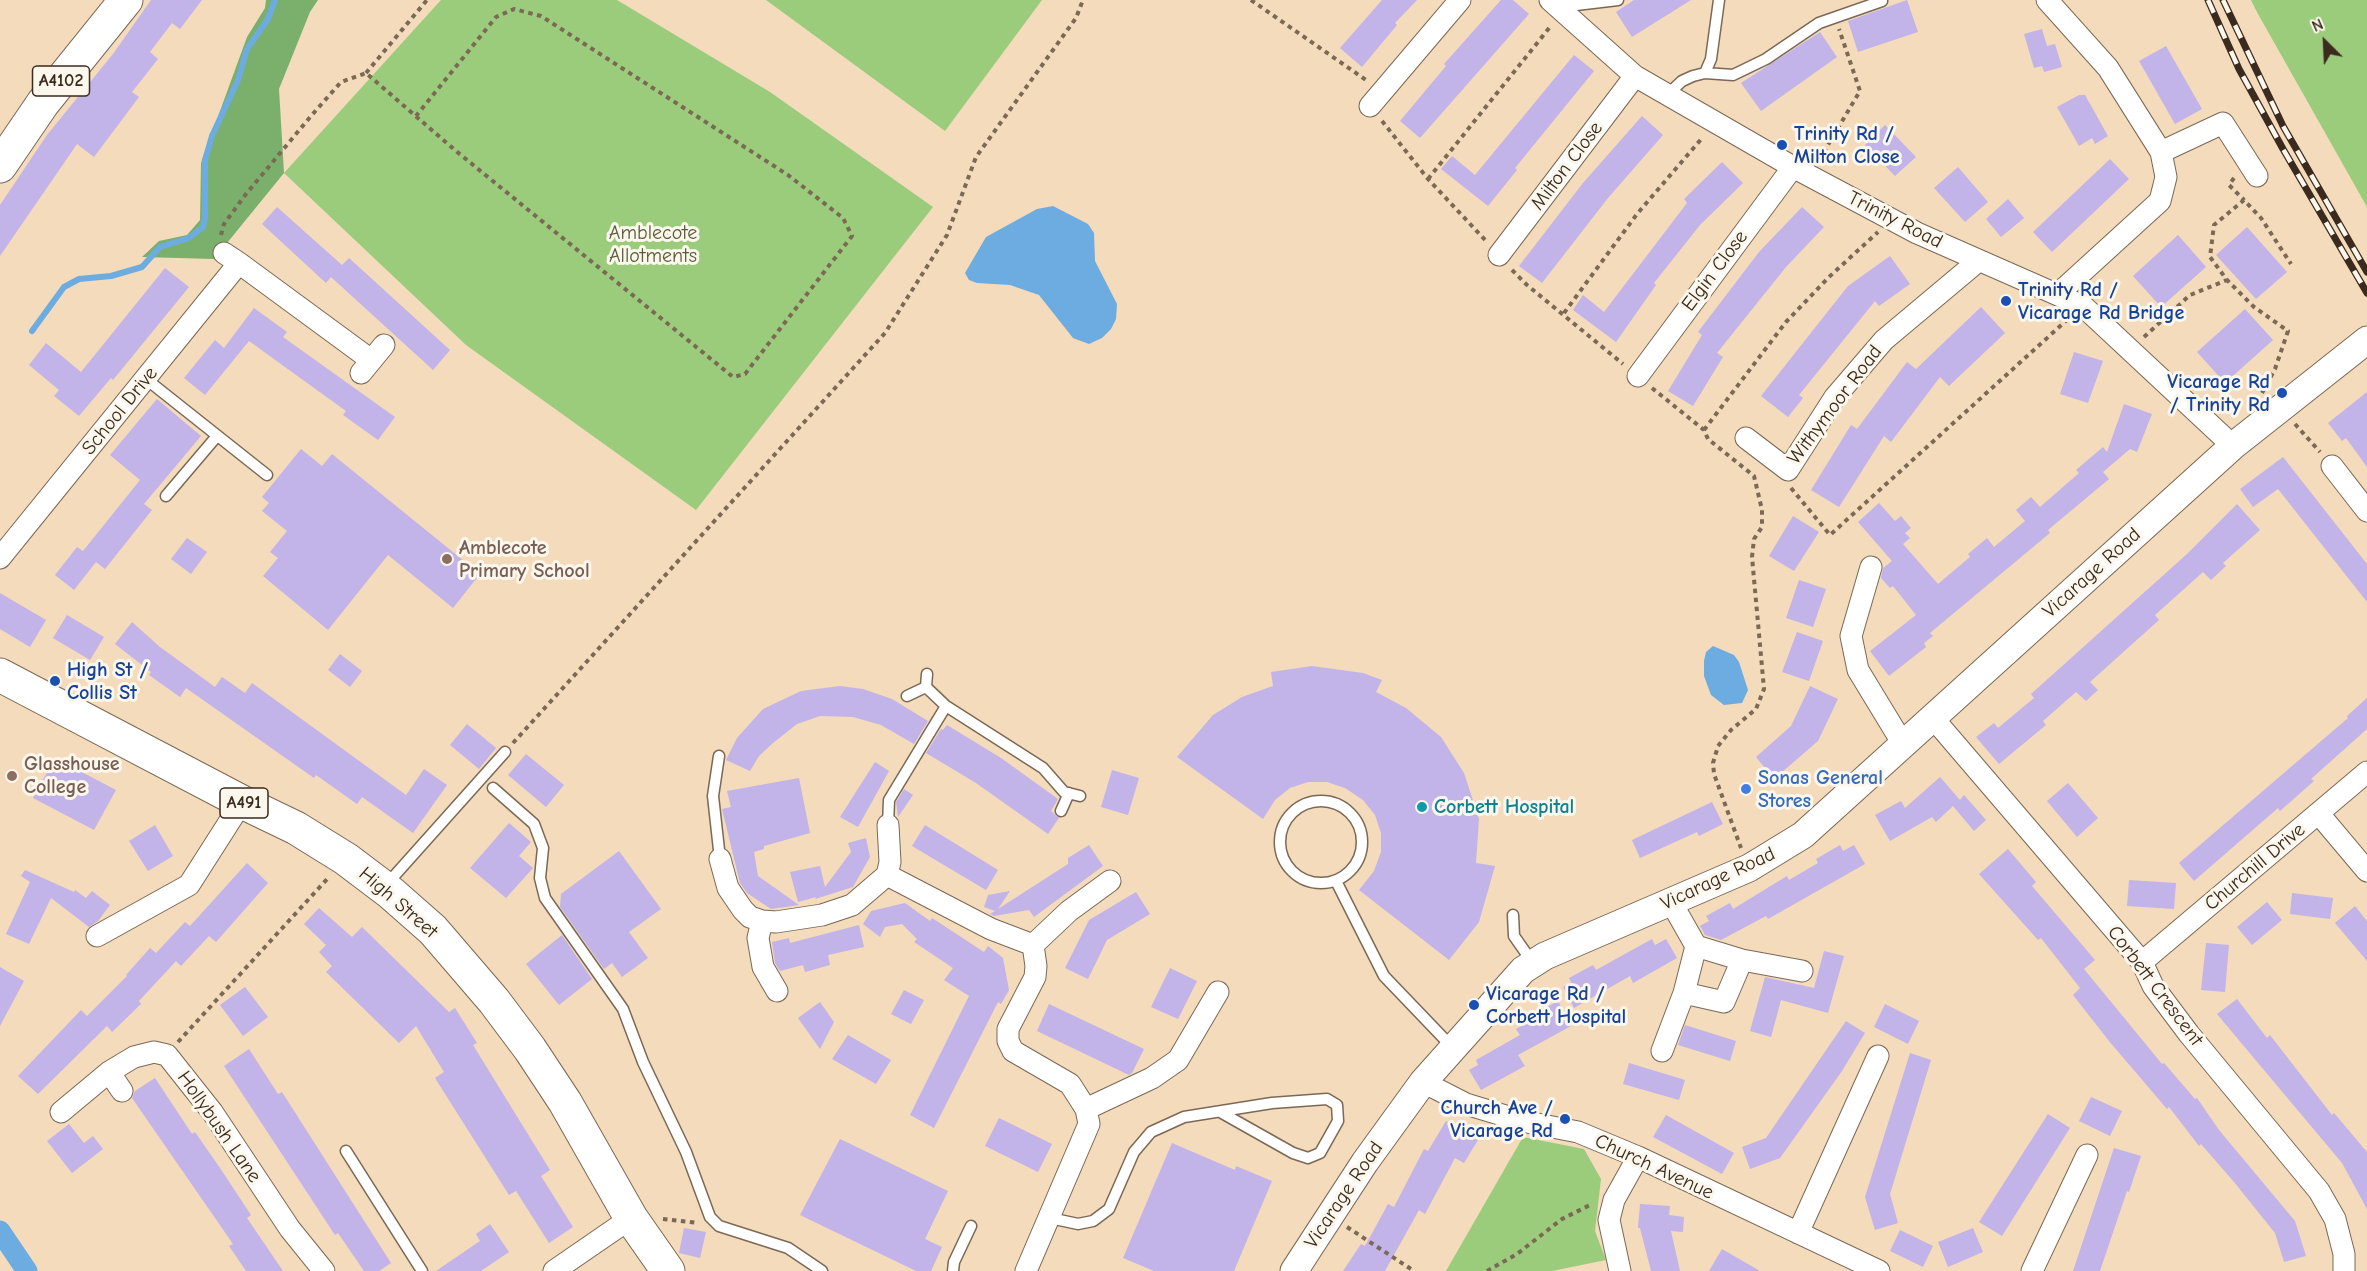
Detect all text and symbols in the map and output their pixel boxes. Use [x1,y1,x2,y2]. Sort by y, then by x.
north arrow [2295,12,2355,72]
text: N [2309,15,2326,36]
road number: A4102 [32,66,90,96]
street label: Milton Close [1526,117,1608,215]
place label: Trinity Rd / Milton Close [1794,122,1899,169]
marker: Trinity Rd / Milton Close [1775,138,1789,152]
street label: Trinity Road [1844,186,1946,254]
park label: Amblecote Allotments [609,221,697,268]
street label: Elgin Close [1677,226,1753,316]
place label: Trinity Rd / Vicarage Rd Bridge [2018,278,2184,325]
marker: Trinity Rd / Vicarage Rd Bridge [1999,294,2013,308]
street label: Withymoor Road [1782,341,1888,469]
street label: School Drive [77,362,163,460]
place label: Vicarage Rd / Trinity Rd [2167,370,2270,417]
marker: Vicarage Rd / Trinity Rd [2275,386,2289,400]
street label: Vicarage Road [2038,523,2146,623]
place label: Amblecote Primary School [459,536,590,583]
marker: Amblecote Primary School [440,552,454,566]
place label: High St / Collis St [67,658,148,705]
marker: High St / Collis St [48,674,62,688]
place label: Glasshouse College [24,752,120,799]
place label: Sonas General Stores [1758,766,1883,813]
marker: Glasshouse College [5,769,19,783]
marker: Sonas General Stores [1739,782,1753,796]
road number: A491 [220,788,268,818]
place label: Corbett Hospital [1434,795,1574,819]
marker: Corbett Hospital [1415,800,1429,814]
street label: Churchill Drive [2200,818,2310,916]
street label: Vicarage Road [1657,842,1779,916]
street label: High Street [353,862,443,944]
street label: Corbett Crescent [2102,921,2208,1051]
place label: Vicarage Rd / Corbett Hospital [1486,982,1626,1029]
marker: Vicarage Rd / Corbett Hospital [1467,998,1481,1012]
street label: Hollybush Lane [172,1067,266,1187]
place label: Church Ave / Vicarage Rd [1441,1096,1553,1143]
marker: Church Ave / Vicarage Rd [1558,1112,1572,1126]
street label: Church Avenue [1591,1129,1717,1205]
street label: Vicarage Road [1299,1137,1389,1253]

